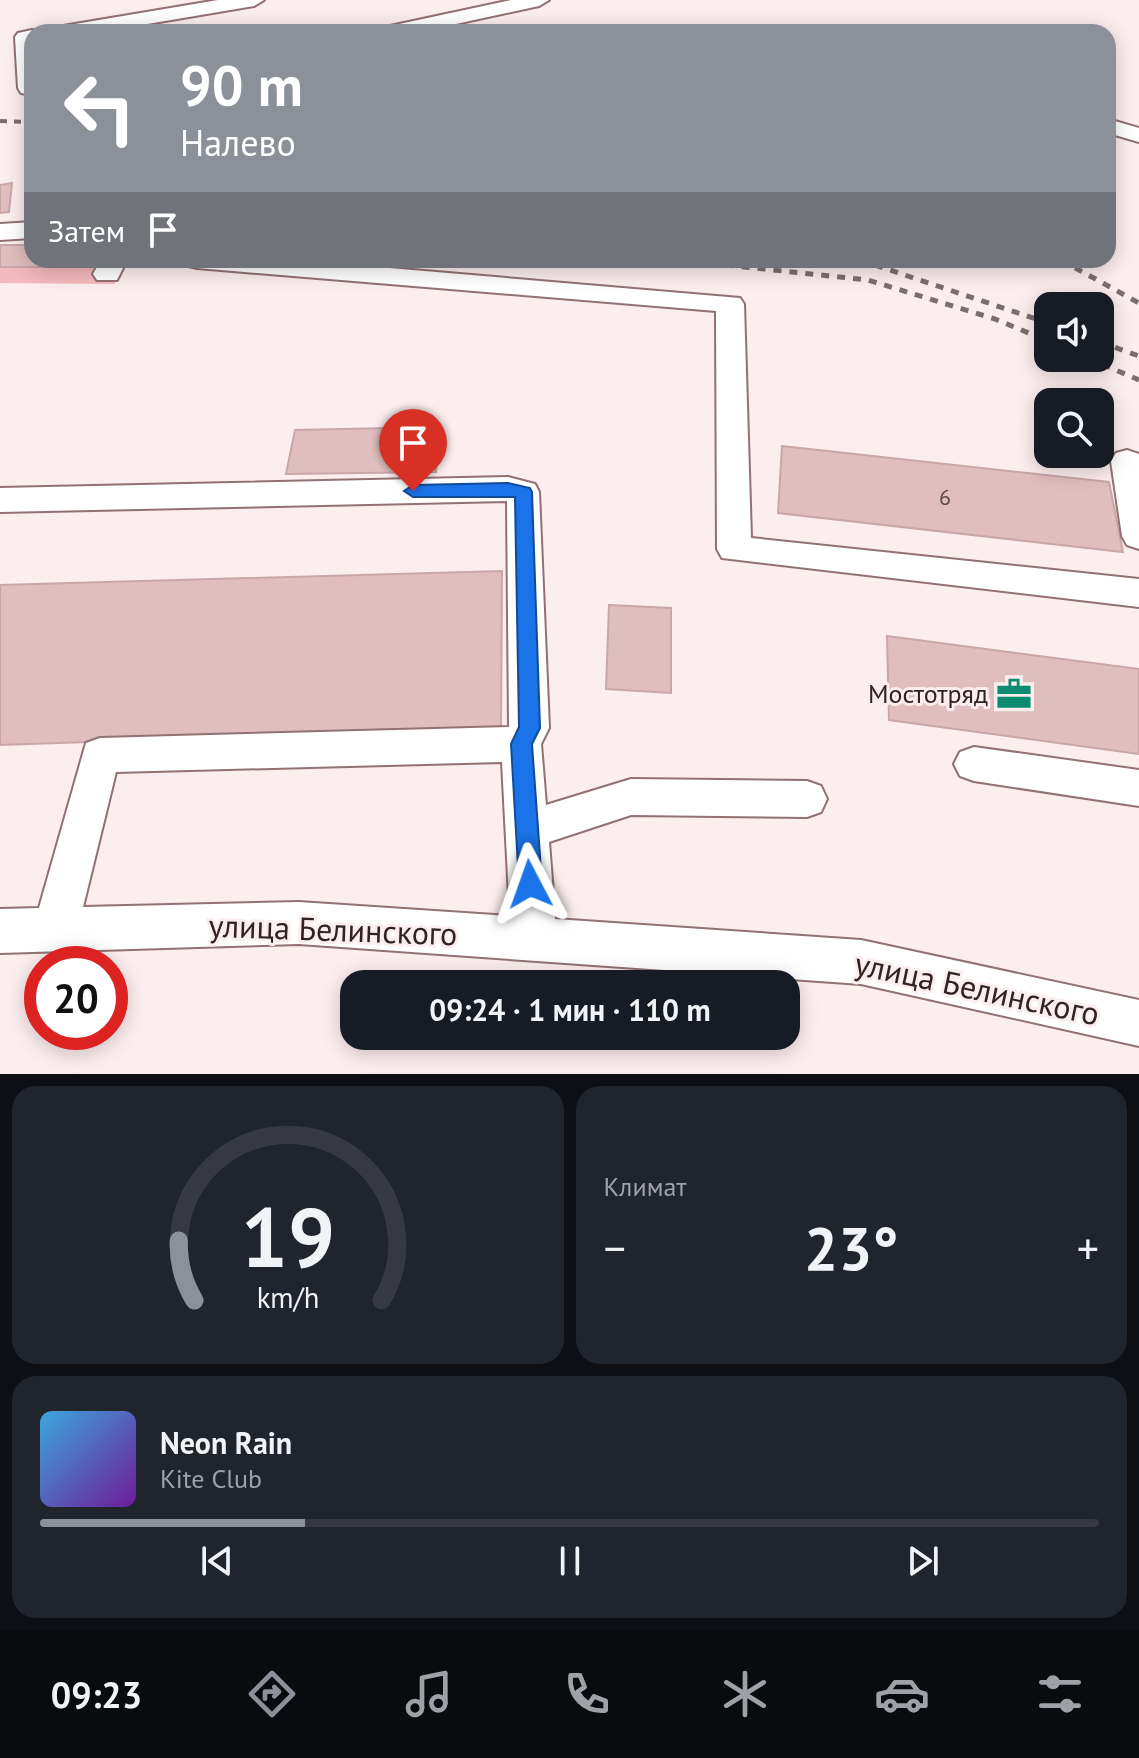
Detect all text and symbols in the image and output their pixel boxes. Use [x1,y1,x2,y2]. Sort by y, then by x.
text: 90 m [180,49,303,121]
icon: left [48,56,152,160]
text: Налево [180,119,296,166]
icon: arrive [141,208,185,252]
text: Затем [48,211,125,250]
map controls [1034,292,1114,468]
button: sound [1034,292,1114,372]
button: search [1034,388,1114,468]
pin [379,409,447,491]
icon: arrive [391,421,435,465]
house number: 6 [939,483,951,511]
office icon: Мостотряд [995,675,1033,713]
place label: Мостотряд [868,677,988,710]
position arrow [488,842,572,926]
street label: улица Белинского [208,904,458,954]
street label: улица Белинского [851,942,1103,1034]
speed limit sign: 20 [24,946,128,1050]
text: 09:24 · 1 мин · 110 m [429,990,711,1029]
text: Климат [604,1170,687,1203]
text: 19 [241,1182,335,1290]
text: 23° [804,1209,898,1287]
text: − [604,1219,626,1276]
text: + [1077,1219,1099,1276]
text: km/h [256,1279,319,1316]
text: Neon Rain [160,1423,292,1462]
text: Kite Club [160,1462,262,1495]
icon: previous [195,1539,239,1583]
icon: pause [548,1539,592,1583]
icon: next [901,1539,945,1583]
icon: directions [244,1666,300,1722]
icon: music [401,1666,457,1722]
icon: phone [559,1666,615,1722]
icon: climate [717,1666,773,1722]
icon: car [874,1666,930,1722]
icon: filters [1032,1666,1088,1722]
text: 09:23 [51,1671,142,1718]

